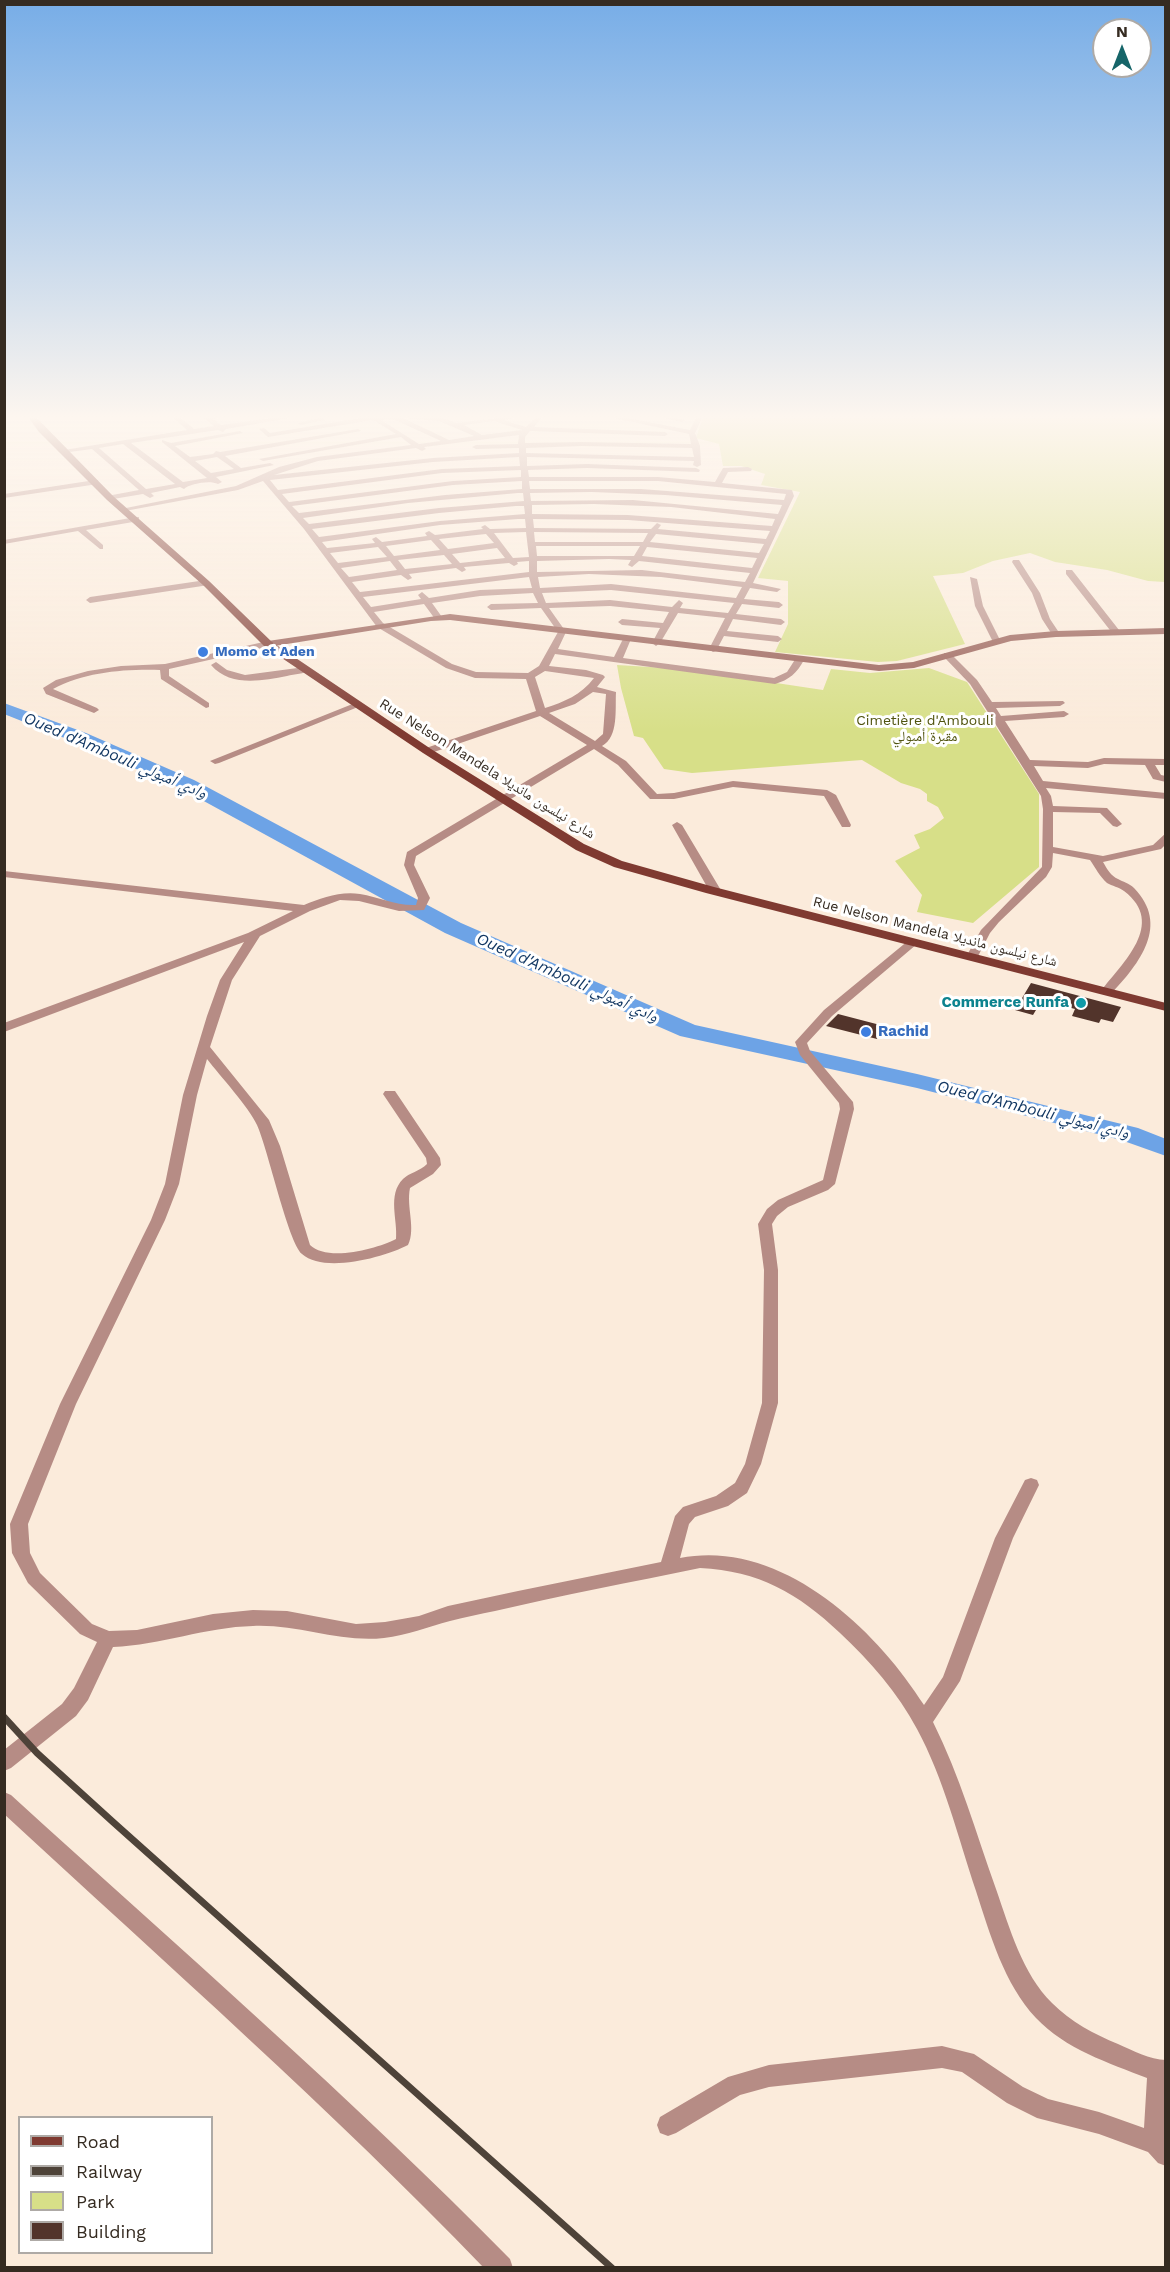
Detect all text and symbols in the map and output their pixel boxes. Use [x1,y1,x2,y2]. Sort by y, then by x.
north arrow [1092,18,1152,78]
text: N [1116,22,1128,41]
place label: Momo et Aden [215,644,315,660]
marker: Momo et Aden [196,645,210,659]
street label: Rue Nelson Mandela شارع نيلسون مانديلا [376,695,598,843]
water label: Oued d'Ambouli وادي أمبولي [21,709,209,803]
park label: Cimetière d'Ambouli مقبرة أمبولي [856,713,994,746]
street label: Rue Nelson Mandela شارع نيلسون مانديلا [811,893,1059,971]
water label: Oued d'Ambouli وادي أمبولي [473,929,661,1027]
place label: Commerce Runfa [942,994,1069,1012]
marker: Commerce Runfa [1074,996,1088,1010]
place label: Rachid [878,1023,929,1041]
marker: Rachid [859,1025,873,1039]
water label: Oued d'Ambouli وادي أمبولي [935,1077,1131,1143]
legend [18,2116,213,2254]
text: Road [76,2131,120,2152]
text: Railway [76,2161,142,2182]
text: Park [76,2191,115,2212]
text: Building [76,2221,146,2242]

